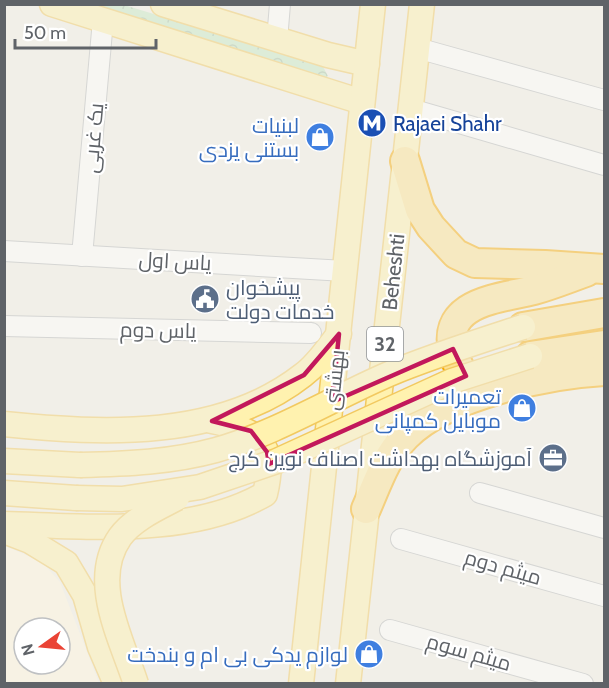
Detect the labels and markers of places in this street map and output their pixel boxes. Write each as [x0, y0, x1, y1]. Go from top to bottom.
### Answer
metro station icon: Rajaei Shahr [356, 107, 388, 139]
place label: Rajaei Shahr [393, 111, 502, 137]
place label: لبنیات بستنی یزدی [199, 113, 299, 163]
shop icon: لبنیات بستنی یزدی [304, 121, 336, 153]
place label: پیشخوان خدمات دولت [226, 275, 334, 324]
public building icon: پیشخوان خدمات دولت [189, 283, 221, 315]
place label: تعمیرات موبایل کمپانی [375, 384, 501, 434]
shop icon: تعمیرات موبایل کمپانی [506, 392, 538, 424]
office icon: آموزشگاه بهداشت اصناف نوین کرج [537, 442, 569, 474]
place label: آموزشگاه بهداشت اصناف نوین کرج [228, 446, 532, 473]
shop icon: لوازم یدکی بی ام و بندخت [353, 638, 385, 670]
place label: لوازم یدکی بی ام و بندخت [127, 642, 348, 669]

